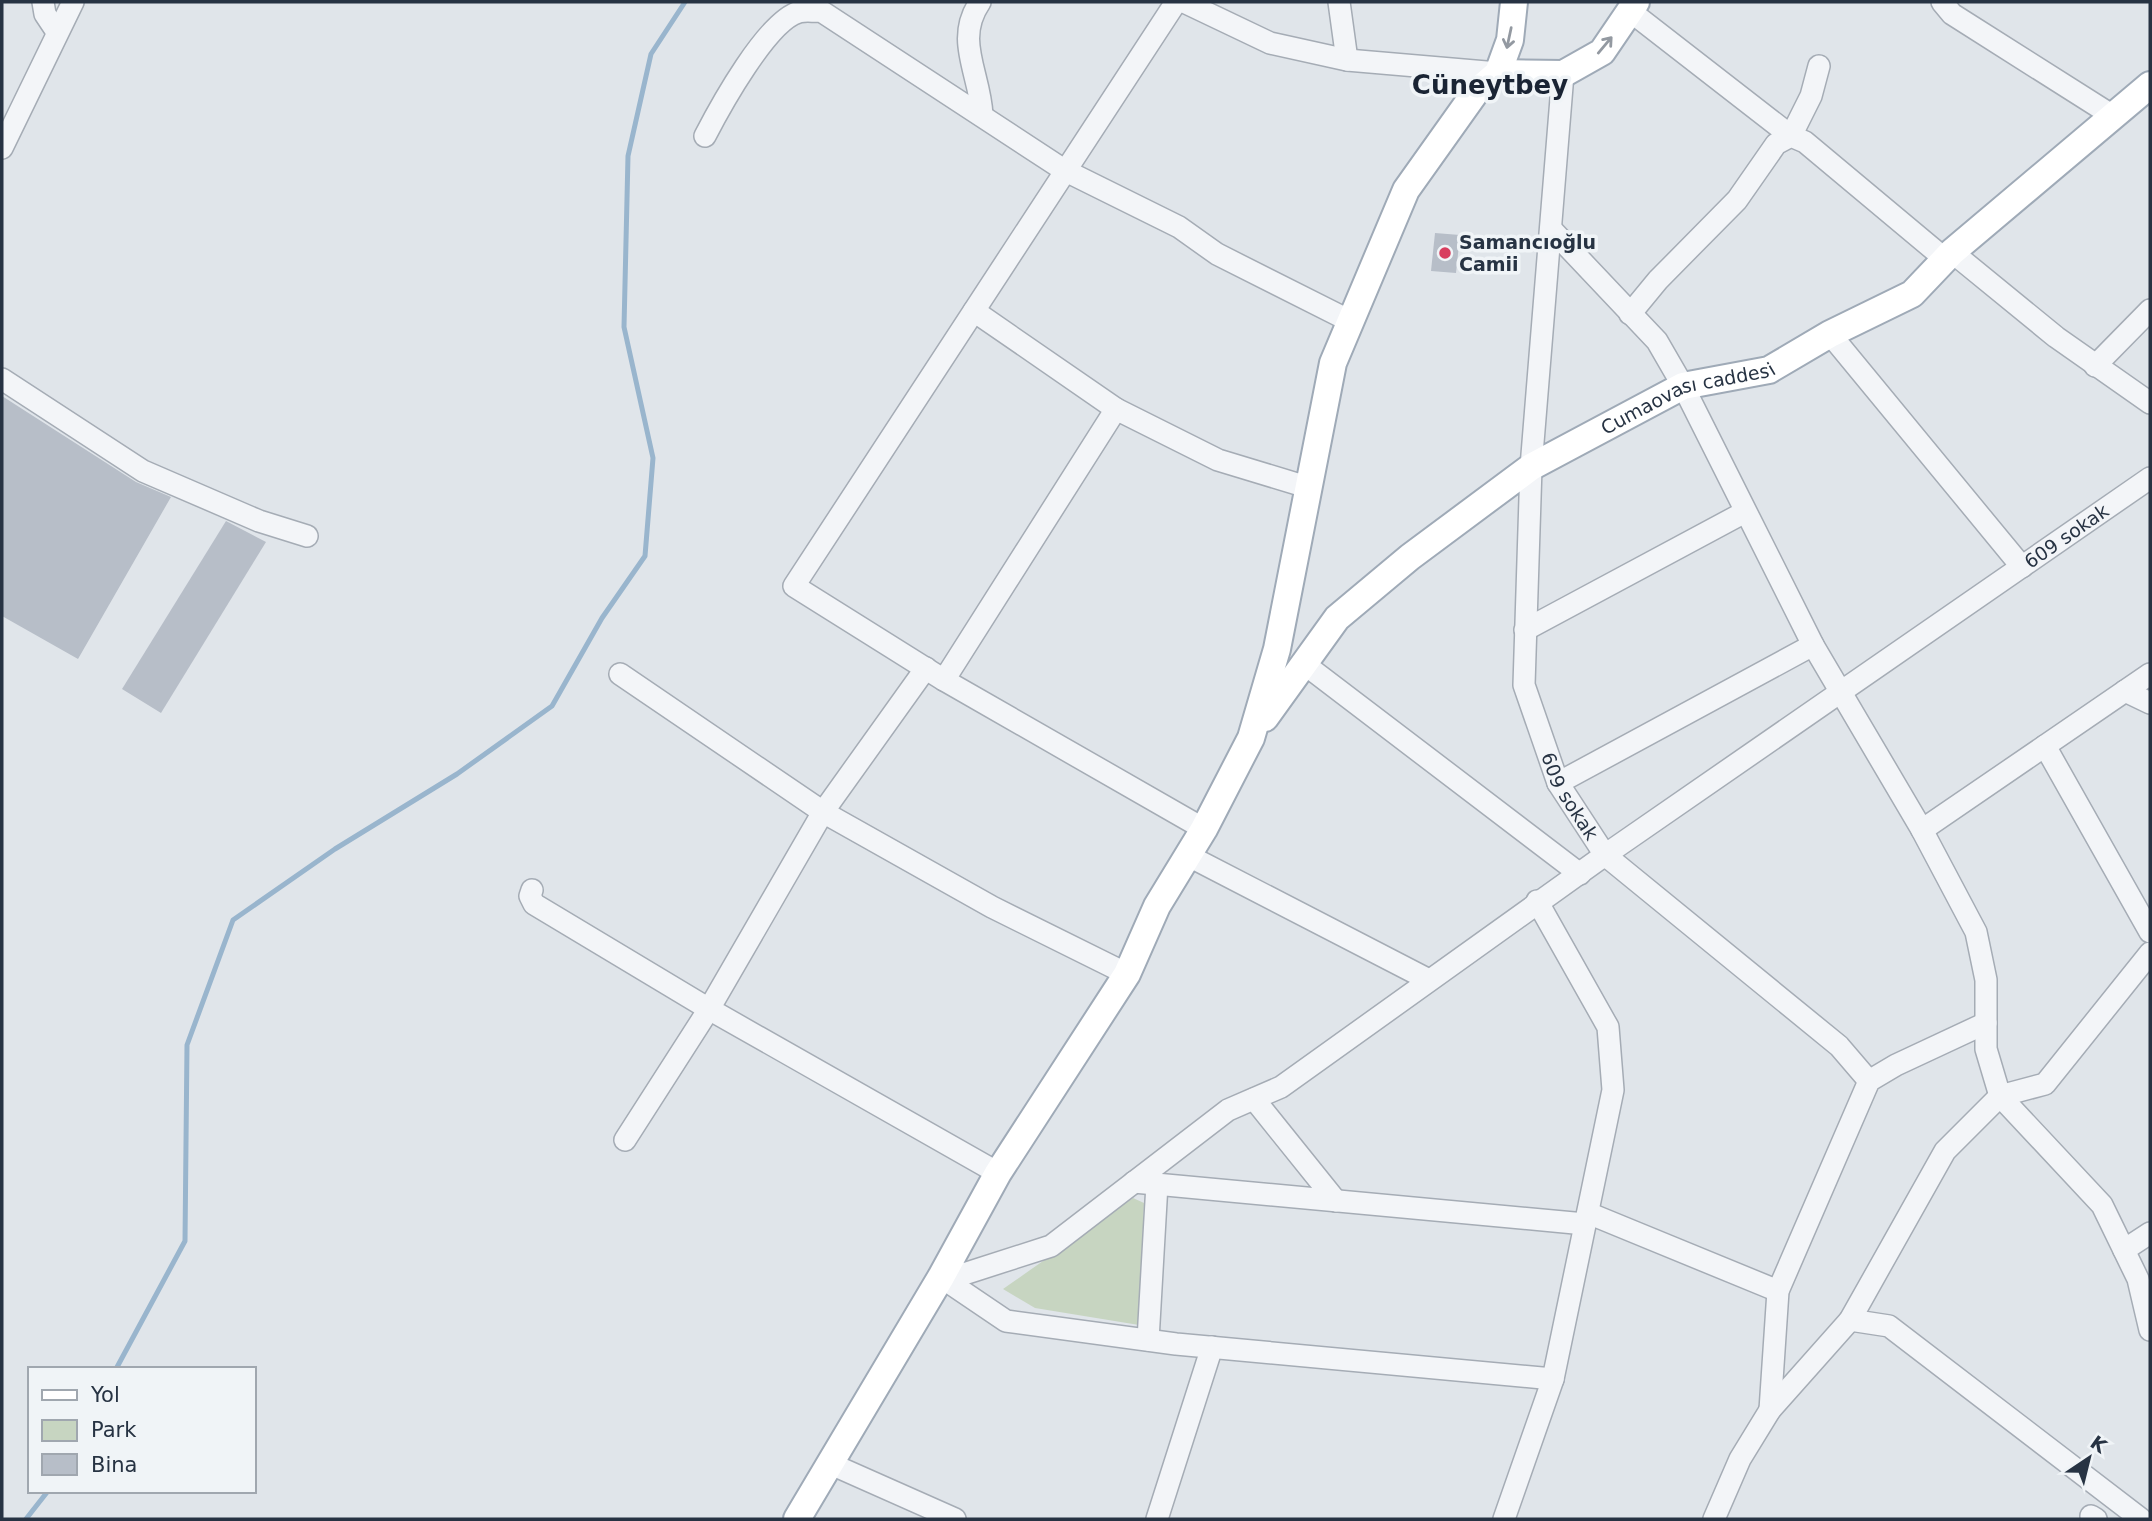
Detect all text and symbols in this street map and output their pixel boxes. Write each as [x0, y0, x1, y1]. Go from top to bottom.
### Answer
one-way arrow [1501, 26, 1515, 49]
one-way arrow [1597, 36, 1613, 54]
district label: Cüneytbey [1412, 70, 1568, 100]
place label: Samancıoğlu Camii [1459, 231, 1596, 275]
marker: Samancıoğlu Camii [1437, 245, 1453, 261]
street label: Cumaovası caddesi [1597, 358, 1779, 439]
street label: 609 sokak [2020, 499, 2112, 573]
street label: 609 sokak [1537, 749, 1603, 844]
legend [28, 1367, 256, 1493]
text: Yol [90, 1383, 120, 1407]
text: Park [91, 1418, 137, 1442]
north arrow [2054, 1423, 2124, 1493]
text: K [2086, 1431, 2112, 1458]
text: Bina [91, 1453, 137, 1477]

